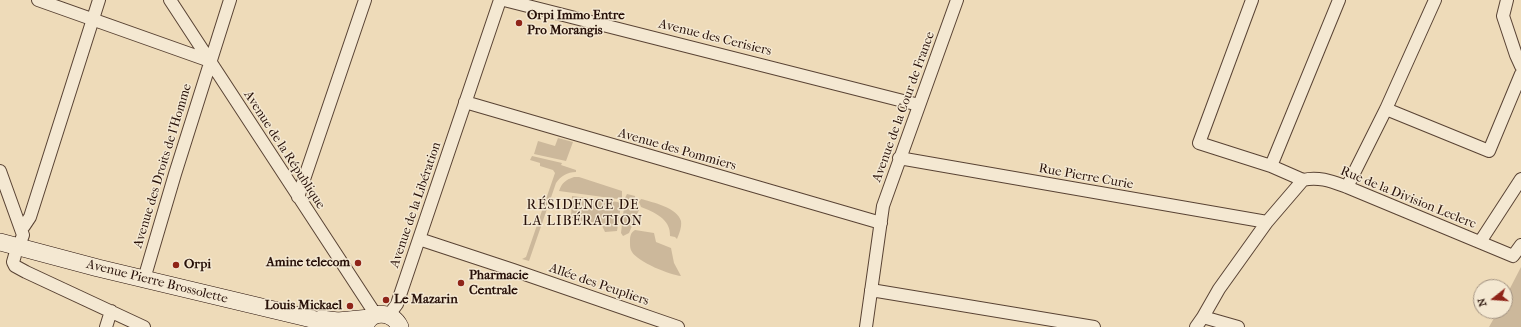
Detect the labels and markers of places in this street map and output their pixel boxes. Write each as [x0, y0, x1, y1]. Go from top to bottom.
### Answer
place label: Orpi Immo Entre Pro Morangis [527, 8, 625, 39]
marker: Orpi Immo Entre Pro Morangis [514, 18, 524, 28]
place label: Amine telecom [266, 255, 350, 271]
place label: Orpi [184, 257, 211, 273]
marker: Amine telecom [353, 258, 363, 268]
marker: Orpi [171, 260, 181, 270]
place label: Pharmacie Centrale [469, 268, 528, 299]
marker: Pharmacie Centrale [456, 278, 466, 288]
place label: Le Mazarin [394, 292, 458, 308]
marker: Le Mazarin [381, 295, 391, 305]
place label: Louis Mickael [265, 298, 342, 314]
marker: Louis Mickael [345, 301, 355, 311]

